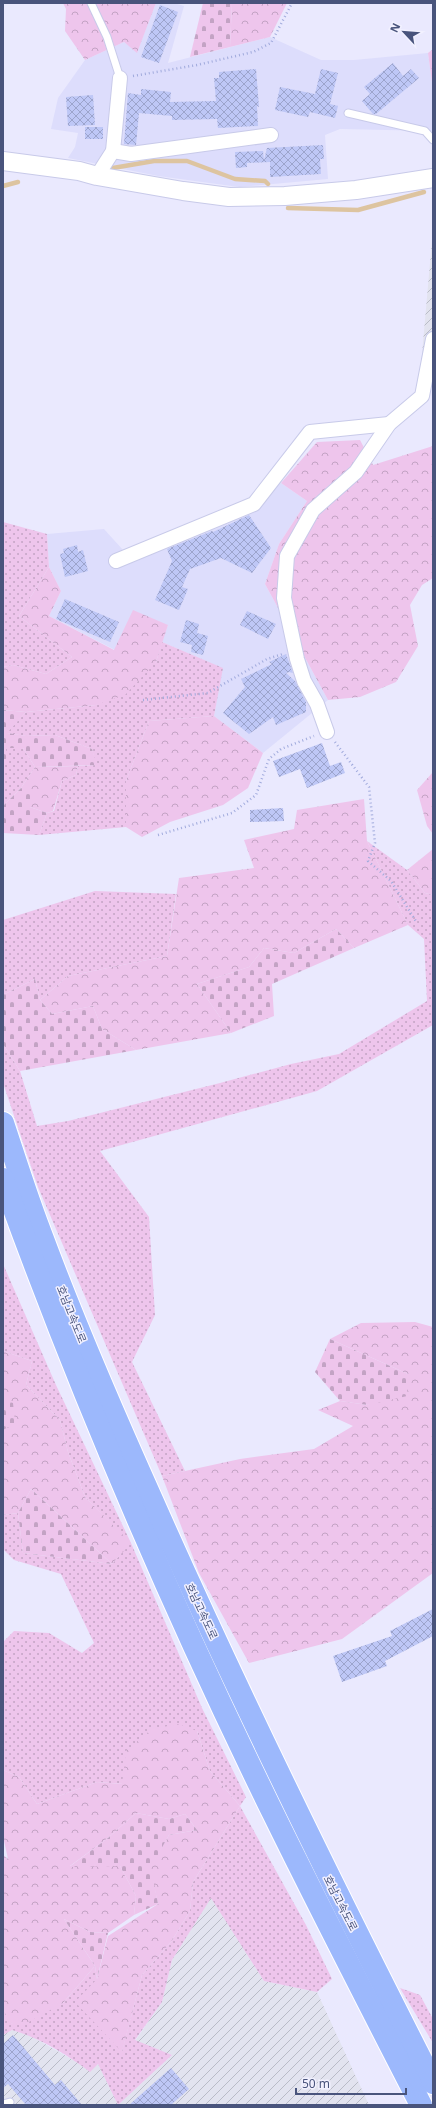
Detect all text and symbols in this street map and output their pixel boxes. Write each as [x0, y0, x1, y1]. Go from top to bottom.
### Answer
north arrow [384, 12, 424, 52]
text: N [386, 20, 403, 35]
street label: 호남고속도로 [54, 1283, 90, 1345]
street label: 호남고속도로 [182, 1580, 222, 1642]
street label: 호남고속도로 [321, 1873, 361, 1933]
scale bar [296, 2070, 406, 2096]
text: 50 m [302, 2075, 330, 2092]

